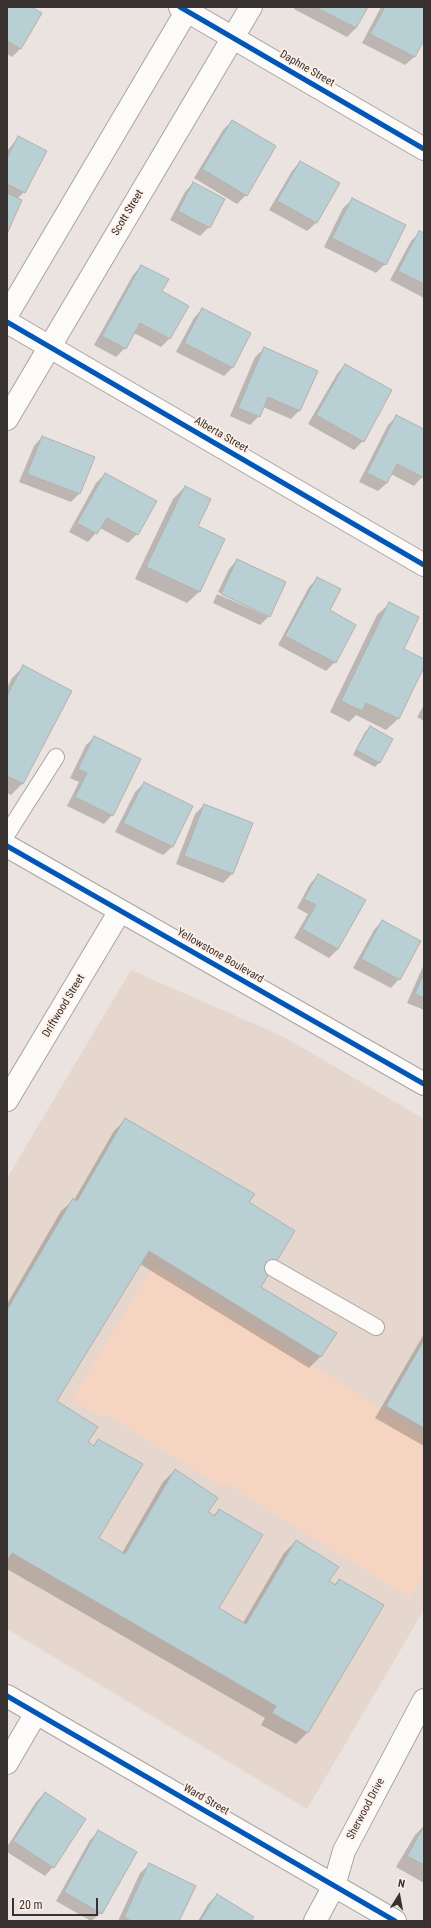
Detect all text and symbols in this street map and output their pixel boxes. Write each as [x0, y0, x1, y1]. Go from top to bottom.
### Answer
street label: Daphne Street [277, 48, 337, 90]
street label: Scott Street [109, 188, 147, 238]
street label: Alberta Street [192, 414, 250, 456]
street label: Yellowstone Boulevard [174, 926, 266, 986]
street label: Driftwood Street [40, 972, 88, 1040]
street label: Sherwood Drive [344, 1776, 388, 1842]
street label: Ward Street [181, 1782, 231, 1818]
north arrow [379, 1876, 419, 1916]
text: N [397, 1877, 406, 1891]
scale bar [14, 1890, 100, 1916]
text: 20 m [19, 1898, 43, 1912]

